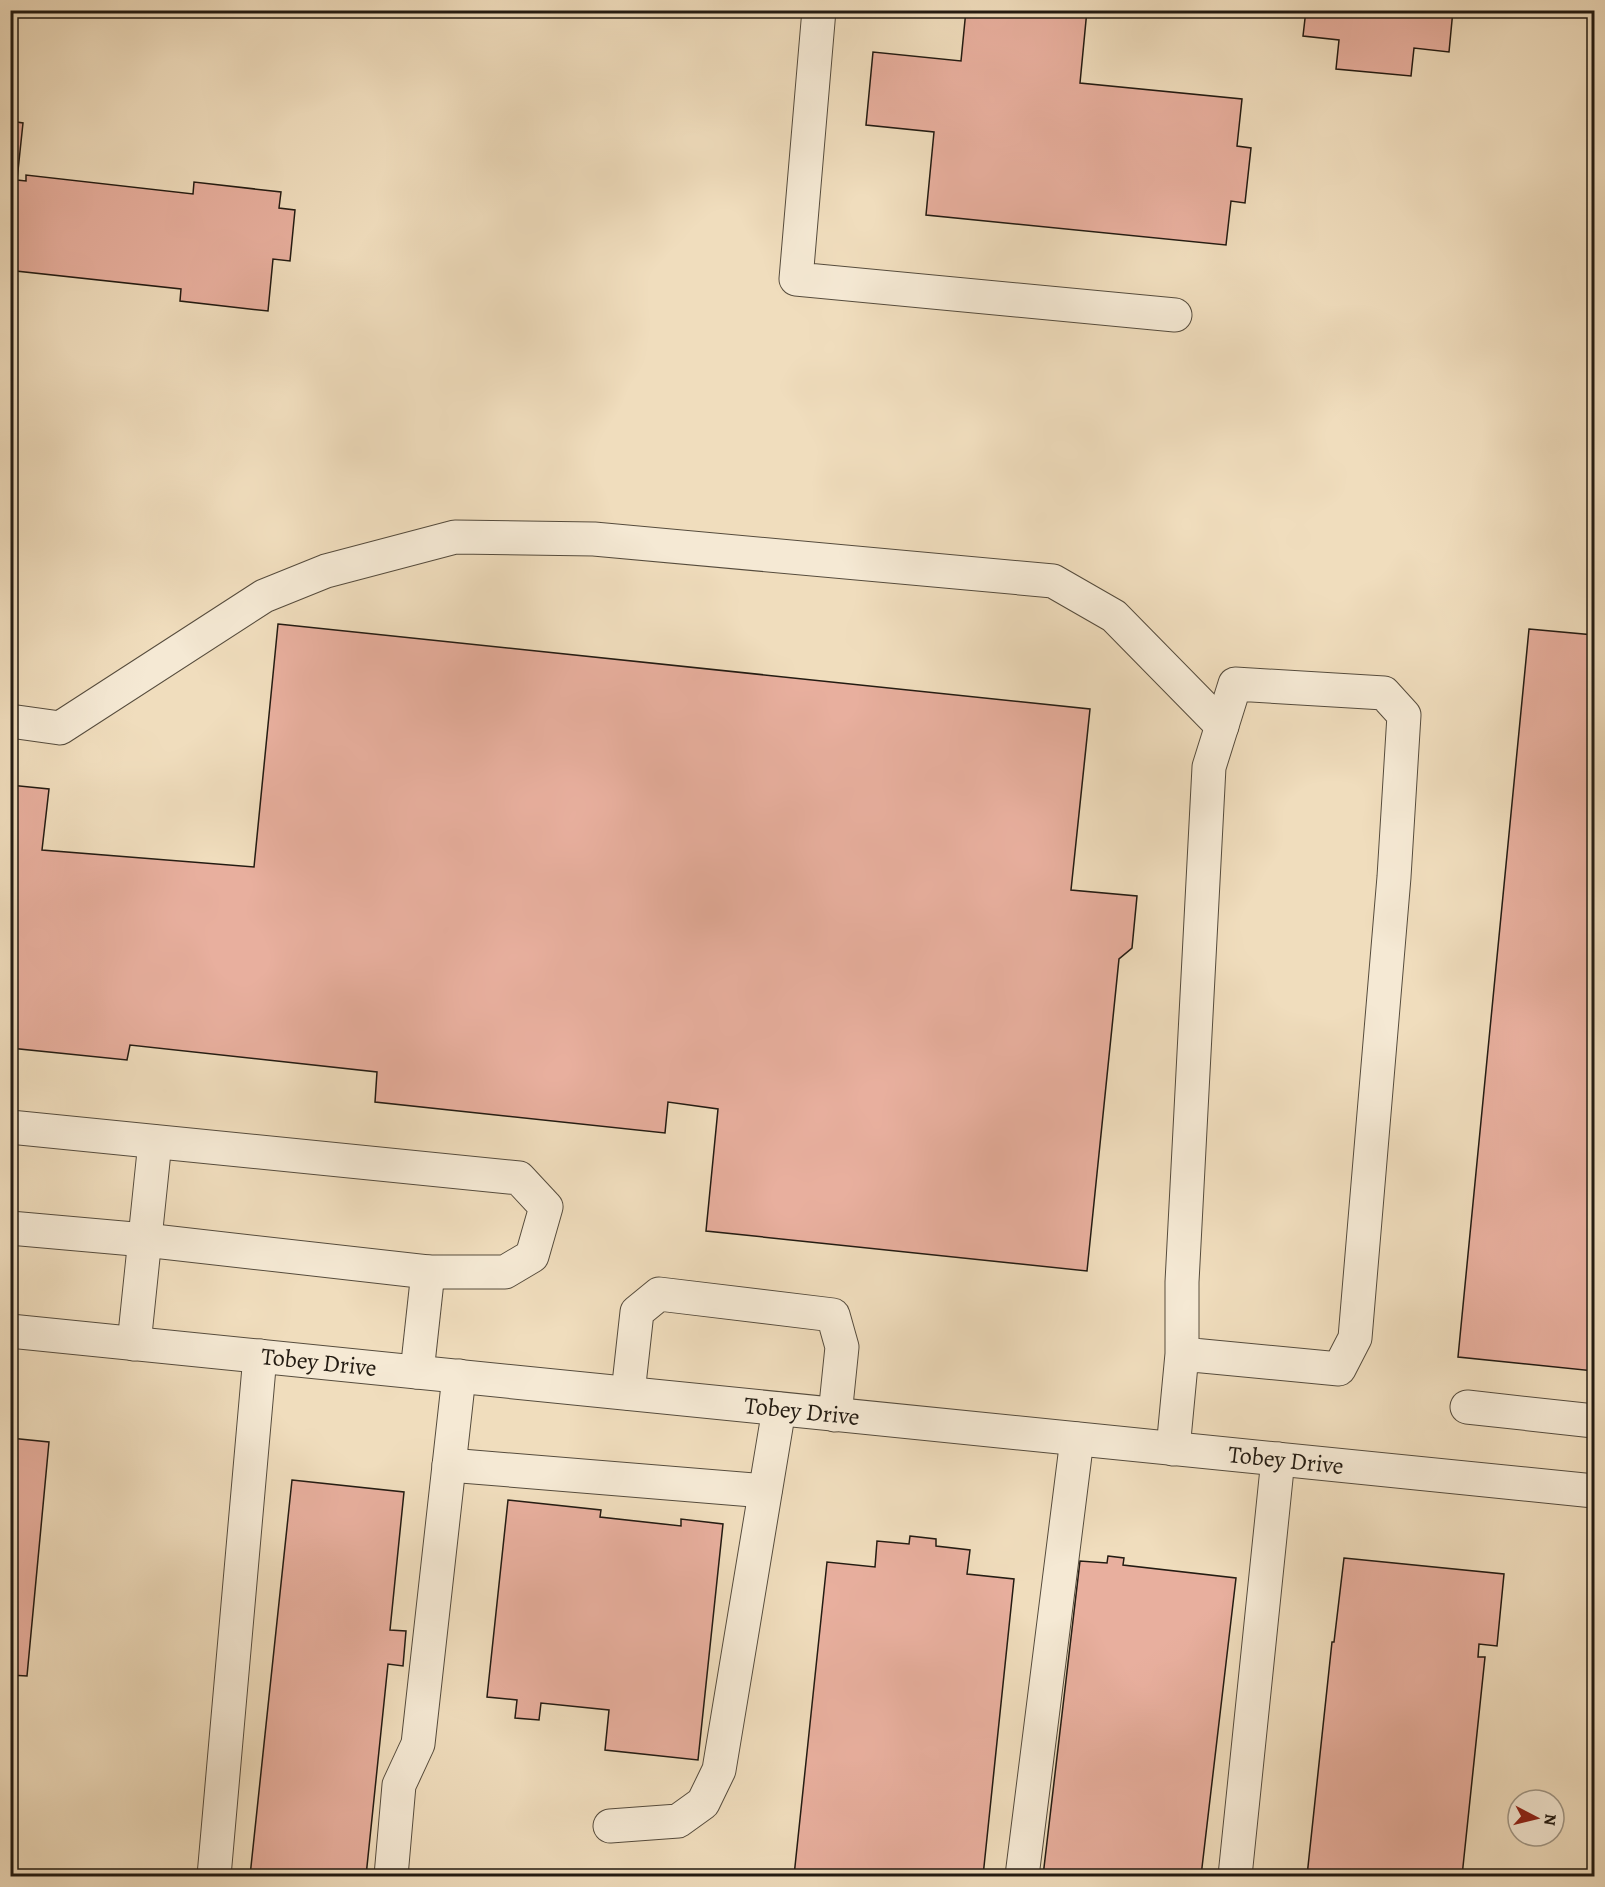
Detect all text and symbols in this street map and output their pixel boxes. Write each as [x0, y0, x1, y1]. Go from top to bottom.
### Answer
street label: Tobey Drive [260, 1340, 378, 1384]
street label: Tobey Drive [743, 1389, 861, 1433]
street label: Tobey Drive [1227, 1438, 1345, 1482]
north arrow [1506, 1788, 1566, 1848]
text: N [1538, 1813, 1562, 1827]

